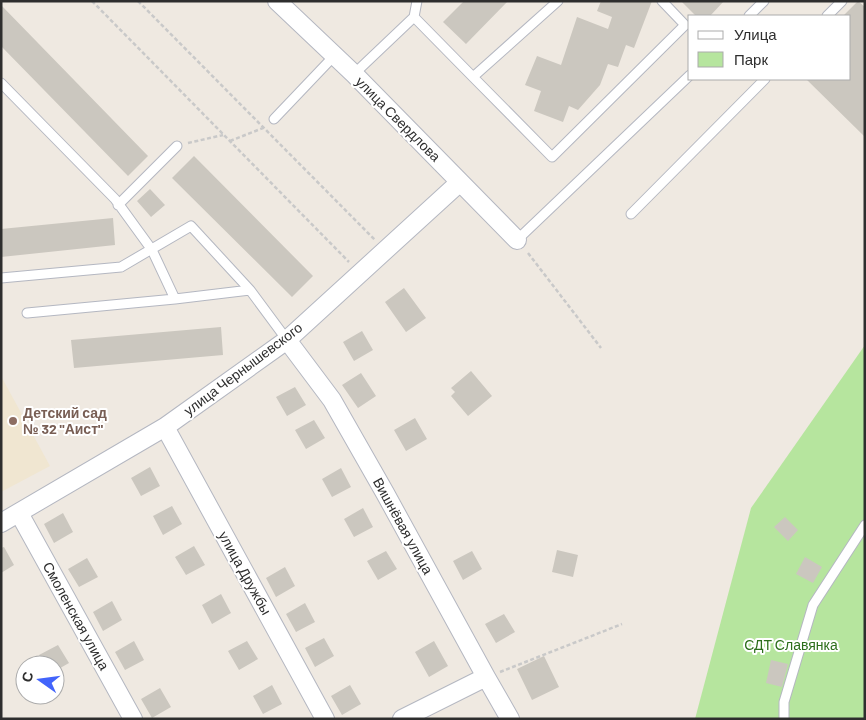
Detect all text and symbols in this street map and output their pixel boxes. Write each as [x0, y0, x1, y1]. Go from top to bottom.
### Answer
legend [688, 15, 851, 80]
text: Улица [734, 25, 777, 43]
text: Парк [734, 50, 768, 68]
street label: улица Свердлова [352, 73, 445, 165]
street label: улица Чернышевского [180, 318, 305, 419]
place label: Детский сад № 32 "Аист" [23, 404, 107, 437]
marker: Детский сад № 32 "Аист" [7, 415, 19, 427]
street label: Вишнёвая улица [370, 474, 437, 577]
street label: улица Дружбы [215, 528, 275, 618]
street label: Смоленская улица [40, 559, 113, 673]
park label: СДТ Славянка [744, 636, 838, 653]
north arrow [15, 655, 65, 705]
text: С [17, 670, 36, 684]

